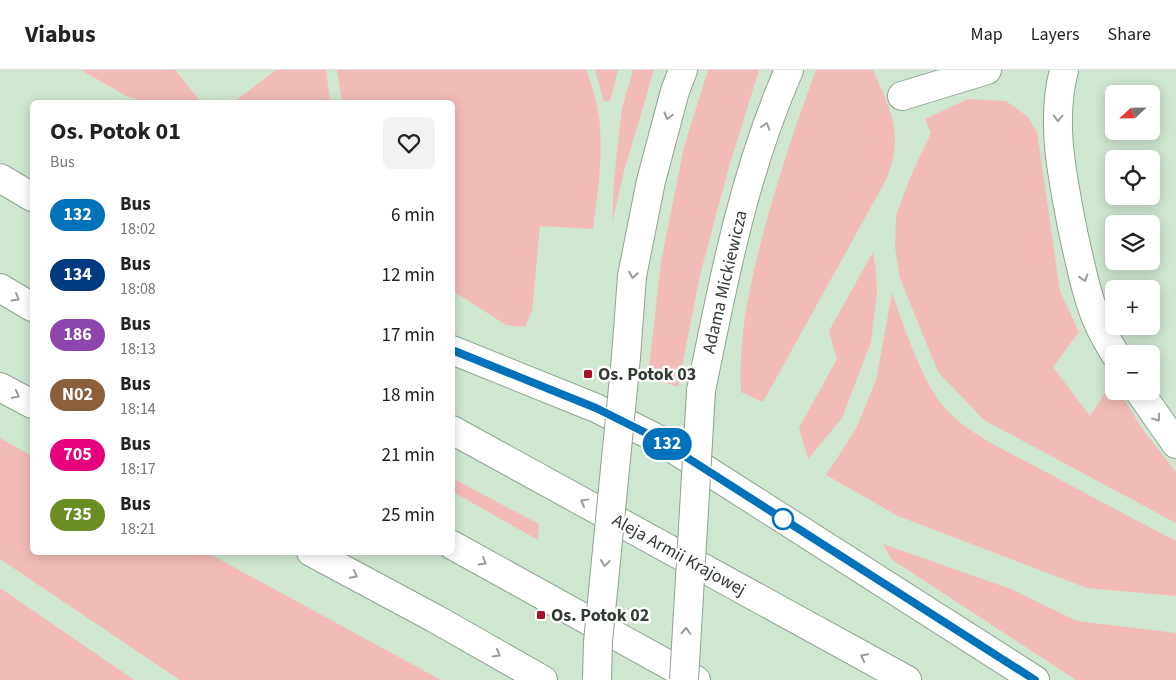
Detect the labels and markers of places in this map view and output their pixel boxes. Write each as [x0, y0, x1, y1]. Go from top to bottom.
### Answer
place label: Os. Potok 03 [598, 362, 696, 387]
marker: Os. Potok 03 [582, 368, 594, 380]
unlabelled marker [772, 508, 794, 530]
place label: Os. Potok 02 [551, 603, 649, 628]
marker: Os. Potok 02 [535, 609, 547, 621]

